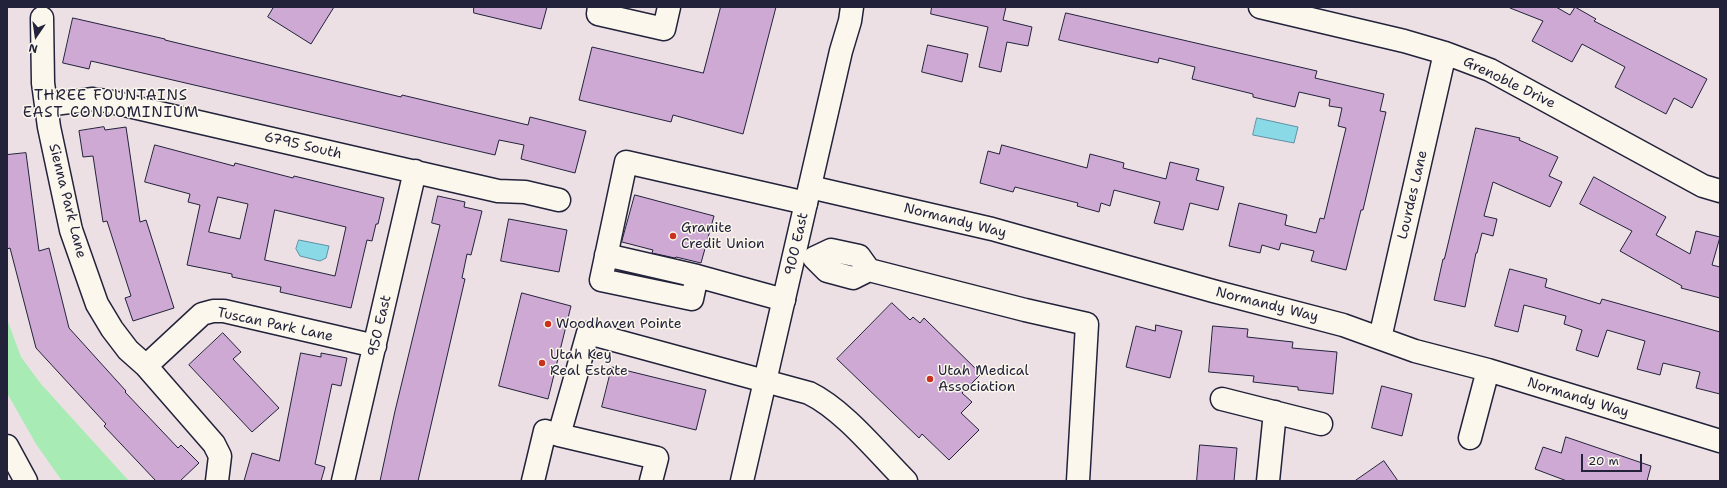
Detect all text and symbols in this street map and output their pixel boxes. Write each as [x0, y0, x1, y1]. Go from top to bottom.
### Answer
north arrow [16, 16, 56, 56]
text: N [27, 40, 39, 56]
street label: Grenoble Drive [1460, 53, 1558, 113]
district label: THREE FOUNTAINS EAST CONDOMINIUM [23, 87, 199, 122]
street label: 6795 South [263, 129, 343, 163]
street label: Sienna Park Lane [45, 142, 89, 260]
street label: Lourdes Lane [1395, 149, 1431, 241]
street label: Normandy Way [902, 200, 1008, 242]
street label: 900 East [782, 211, 812, 277]
place label: Granite Credit Union [681, 220, 765, 252]
marker: Granite Credit Union [668, 231, 678, 241]
street label: Normandy Way [1214, 284, 1320, 326]
street label: 950 East [365, 294, 395, 358]
street label: Tuscan Park Lane [216, 305, 334, 345]
place label: Woodhaven Pointe [556, 316, 682, 332]
marker: Woodhaven Pointe [543, 319, 553, 329]
place label: Utah Key Real Estate [550, 347, 628, 380]
marker: Utah Key Real Estate [537, 358, 547, 368]
place label: Utah Medical Association [938, 363, 1029, 396]
marker: Utah Medical Association [925, 374, 935, 384]
street label: Normandy Way [1525, 375, 1631, 421]
scale bar [1583, 446, 1644, 472]
text: 20 m [1588, 453, 1619, 469]

